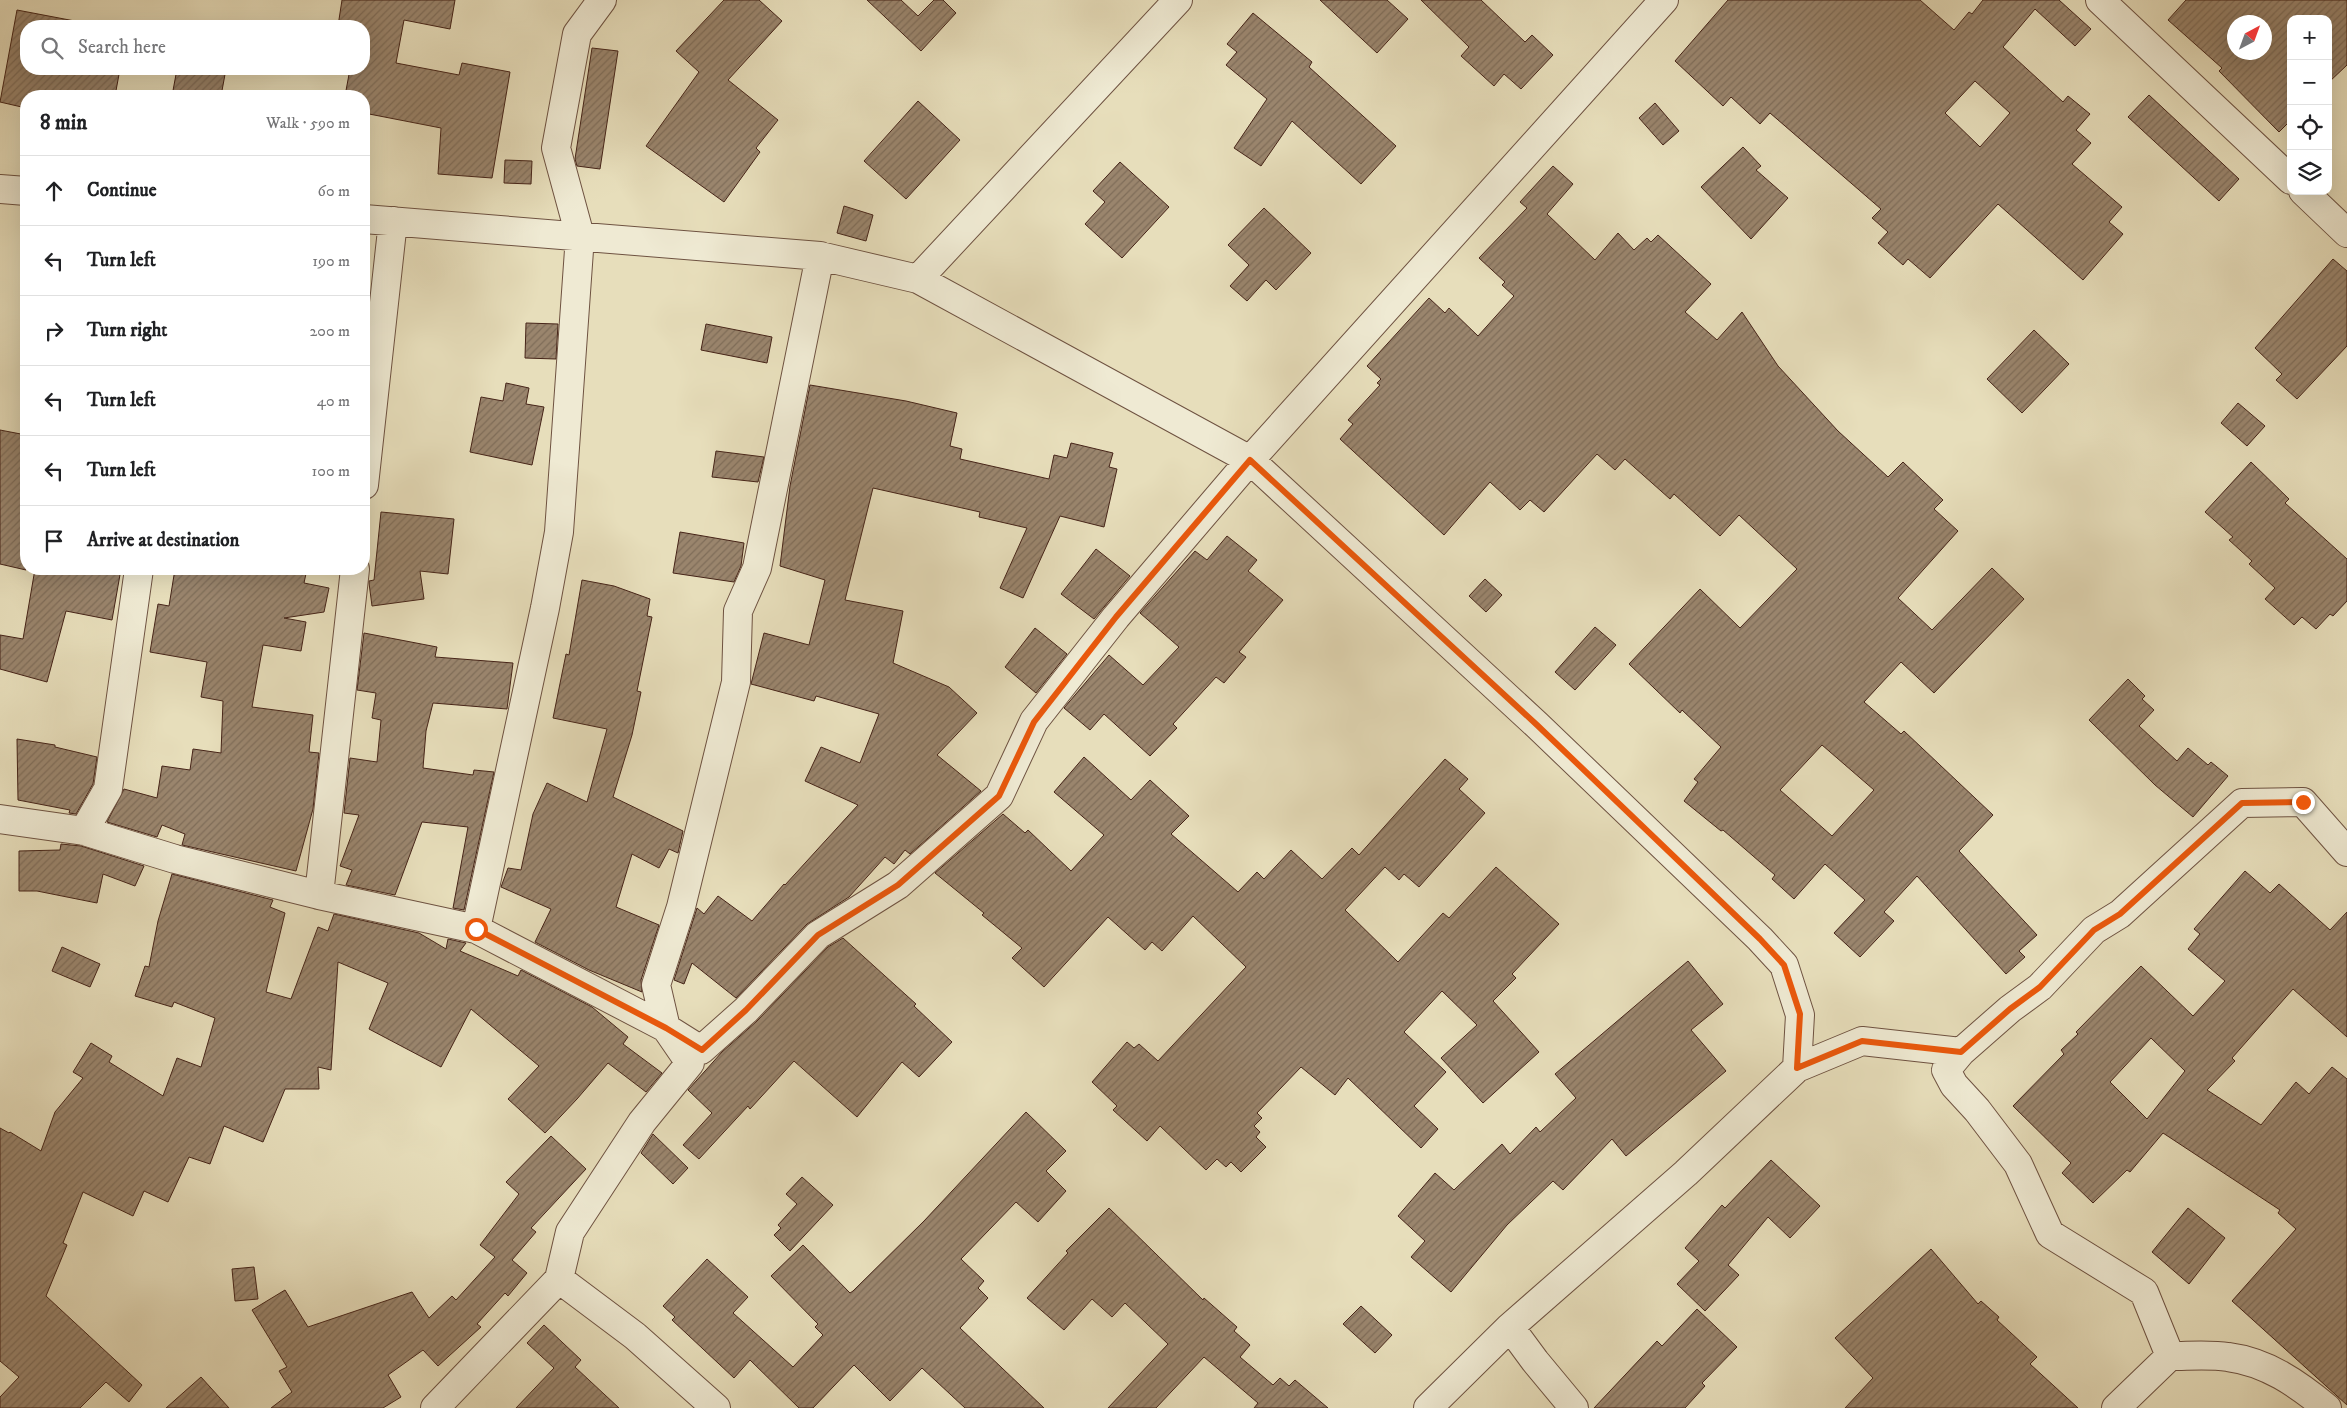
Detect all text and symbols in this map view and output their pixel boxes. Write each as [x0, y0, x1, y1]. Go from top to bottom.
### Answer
north arrow [2227, 15, 2272, 60]
map controls [2287, 15, 2332, 195]
button: + [2287, 15, 2332, 60]
search box [20, 20, 370, 75]
icon: search [38, 34, 66, 62]
text: Search here [78, 36, 166, 59]
button: − [2287, 60, 2332, 105]
button: locate [2287, 105, 2332, 150]
text: 8 min [40, 110, 87, 136]
text: Walk · 590 m [266, 113, 350, 133]
button: layers [2287, 150, 2332, 195]
icon: ahead [40, 177, 68, 205]
text: Continue [87, 179, 157, 202]
text: 60 m [318, 181, 350, 201]
icon: left [40, 247, 68, 275]
text: Turn left [87, 249, 156, 272]
text: 190 m [312, 251, 350, 271]
icon: right [40, 317, 68, 345]
text: Turn right [87, 319, 167, 342]
text: 200 m [309, 321, 350, 341]
icon: left [40, 387, 68, 415]
text: Turn left [87, 389, 156, 412]
text: 40 m [317, 391, 350, 411]
icon: left [40, 457, 68, 485]
text: Turn left [87, 459, 156, 482]
text: 100 m [312, 461, 350, 481]
icon: arrive [40, 527, 68, 555]
text: Arrive at destination [87, 529, 239, 552]
route end [2292, 791, 2315, 814]
route start [465, 918, 488, 941]

